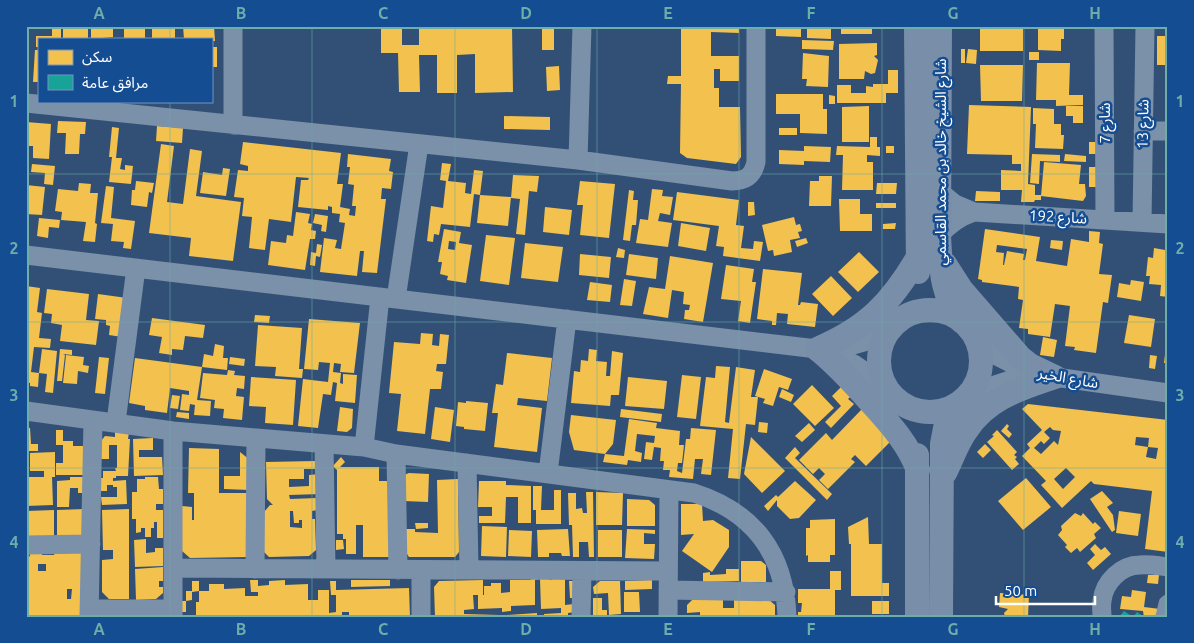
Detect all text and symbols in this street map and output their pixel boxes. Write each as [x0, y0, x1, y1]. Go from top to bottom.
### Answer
text: A [93, 4, 105, 22]
text: B [236, 4, 246, 22]
text: C [378, 4, 388, 22]
text: D [520, 4, 532, 22]
text: E [663, 4, 673, 22]
text: F [807, 4, 816, 22]
text: G [947, 4, 959, 22]
text: H [1089, 4, 1101, 22]
legend [38, 38, 212, 102]
text: سكن [82, 48, 113, 66]
street label: شارع الشيخ خالد بن محمد القاسمي [932, 58, 953, 265]
text: مرافق عامة [82, 74, 148, 93]
text: 1 [9, 92, 19, 110]
text: 1 [1175, 92, 1185, 110]
street label: شارع 13 [1134, 99, 1155, 149]
street label: شارع 7 [1096, 102, 1117, 144]
street label: شارع 192 [1028, 206, 1088, 231]
text: 2 [9, 239, 19, 257]
text: 2 [1175, 239, 1185, 257]
street label: شارع الخير [1035, 364, 1100, 395]
text: 3 [9, 386, 19, 404]
text: 3 [1175, 386, 1185, 404]
text: 4 [9, 533, 19, 551]
text: 4 [1175, 533, 1185, 551]
scale bar [996, 573, 1095, 605]
text: 50 m [1004, 582, 1037, 599]
text: A [93, 620, 105, 638]
text: B [236, 620, 246, 638]
text: C [378, 620, 388, 638]
text: D [520, 620, 532, 638]
text: E [663, 620, 673, 638]
text: F [807, 620, 816, 638]
text: G [947, 620, 959, 638]
text: H [1089, 620, 1101, 638]

